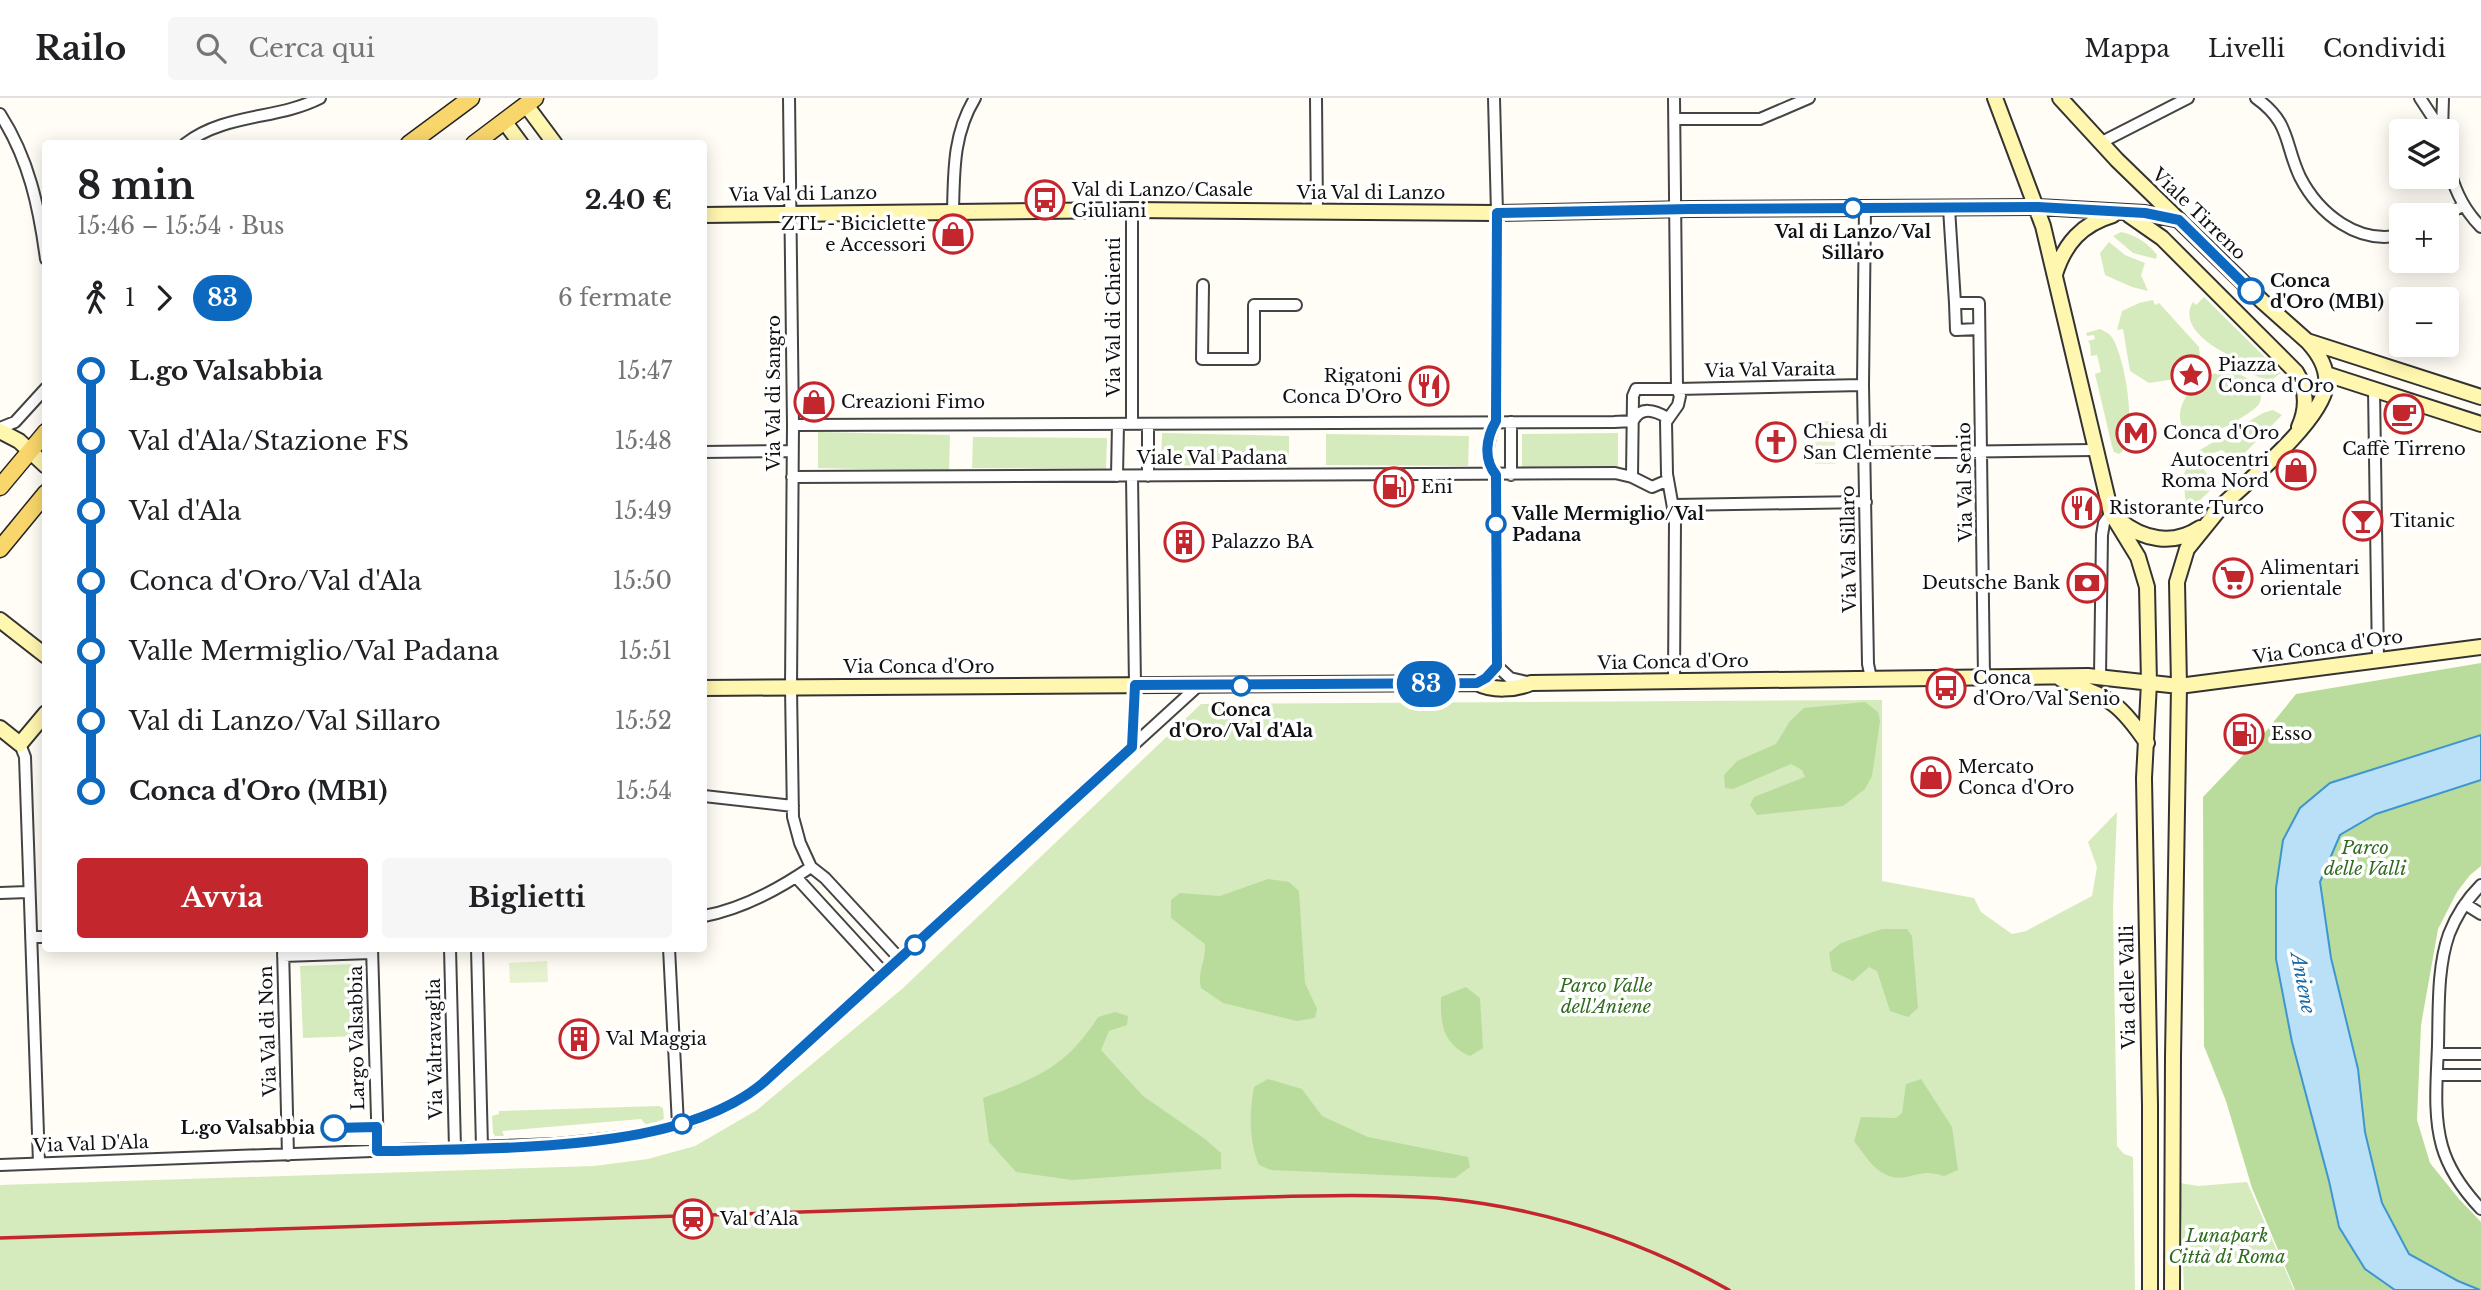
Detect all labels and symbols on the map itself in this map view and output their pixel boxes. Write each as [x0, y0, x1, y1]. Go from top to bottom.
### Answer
street label: Viale Tirreno [2147, 163, 2251, 264]
bus stop icon: Val di Lanzo/Casale Giuliani [1024, 179, 1066, 221]
place label: Val di Lanzo/Casale Giuliani [1071, 179, 1253, 222]
street label: Via Val di Lanzo [728, 182, 877, 206]
street label: Via Val di Lanzo [1296, 182, 1445, 204]
marker: Val di Lanzo/Val Sillaro [1843, 198, 1863, 218]
place label: ZTL - Biciclette e Accessori [781, 213, 926, 256]
shop icon: ZTL - Biciclette e Accessori [932, 213, 974, 255]
place label: Val di Lanzo/Val Sillaro [1774, 221, 1932, 264]
street label: Via Val di Chienti [1103, 237, 1125, 398]
place label: Conca d'Oro (MB1) [2270, 270, 2384, 313]
marker: Conca d'Oro (MB1) [2238, 278, 2264, 304]
street label: Via Val di Sangro [763, 315, 785, 472]
place icon: Piazza Conca d'Oro [2170, 354, 2212, 396]
place label: Piazza Conca d'Oro [2218, 354, 2334, 397]
street label: Via Val Varaita [1703, 358, 1836, 382]
place label: Rigatoni Conca D'Oro [1282, 365, 1402, 408]
restaurant icon: Rigatoni Conca D'Oro [1408, 365, 1450, 407]
shop icon: Creazioni Fimo [793, 381, 835, 423]
place label: Creazioni Fimo [841, 391, 985, 413]
cafe icon: Caffè Tirreno [2383, 393, 2425, 435]
metro station icon: Conca d'Oro [2115, 412, 2157, 454]
church icon: Chiesa di San Clemente [1755, 421, 1797, 463]
place label: Chiesa di San Clemente [1803, 421, 1932, 464]
street label: Via Val Senio [1953, 422, 1977, 543]
place label: Conca d'Oro [2163, 422, 2279, 444]
place label: Caffè Tirreno [2342, 438, 2466, 460]
street label: Viale Val Padana [1136, 447, 1287, 469]
place label: Autocentri Roma Nord [2161, 449, 2269, 492]
shop icon: Autocentri Roma Nord [2275, 449, 2317, 491]
fuel station icon: Eni [1373, 466, 1415, 508]
place label: Eni [1421, 476, 1453, 498]
street label: Via Val Sillaro [1837, 485, 1861, 614]
restaurant icon: Ristorante Turco [2061, 487, 2103, 529]
place label: Ristorante Turco [2109, 497, 2264, 519]
bar icon: Titanic [2342, 500, 2384, 542]
place label: Valle Mermiglio/Val Padana [1511, 503, 1705, 546]
place label: Titanic [2390, 510, 2455, 532]
marker: Valle Mermiglio/Val Padana [1486, 514, 1506, 534]
building icon: Palazzo BA [1163, 521, 1205, 563]
place label: Palazzo BA [1211, 531, 1315, 553]
supermarket icon: Alimentari orientale [2212, 557, 2254, 599]
place label: Alimentari orientale [2259, 557, 2359, 600]
bank icon: Deutsche Bank [2066, 562, 2108, 604]
place label: Deutsche Bank [1922, 572, 2060, 594]
street label: Via Conca d'Oro [2251, 626, 2404, 669]
street label: Via Conca d'Oro [1596, 650, 1749, 674]
street label: Via Conca d'Oro [842, 656, 995, 678]
line badge: 83 [1394, 661, 1458, 707]
bus stop icon: Conca d'Oro/Val Senio [1925, 667, 1967, 709]
place label: Conca d'Oro/Val Senio [1973, 667, 2120, 710]
marker: Conca d'Oro/Val d'Ala [1231, 676, 1251, 696]
place label: Conca d'Oro/Val d'Ala [1169, 699, 1314, 742]
fuel station icon: Esso [2223, 713, 2265, 755]
place label: Esso [2271, 723, 2312, 745]
shop icon: Mercato Conca d'Oro [1910, 756, 1952, 798]
place label: Mercato Conca d'Oro [1958, 756, 2074, 799]
park label: Parco delle Valli [2324, 837, 2407, 880]
street label: Via delle Valli [2116, 925, 2140, 1050]
unlabelled marker [905, 935, 925, 955]
water label: Aniene [2285, 948, 2320, 1016]
street label: Via Val di Non [255, 965, 281, 1098]
street label: Largo Valsabbia [345, 966, 369, 1110]
park label: Parco Valle dell'Aniene [1559, 975, 1652, 1018]
street label: Via Valtravaglia [423, 978, 447, 1121]
building icon: Val Maggia [558, 1018, 600, 1060]
place label: Val Maggia [605, 1028, 707, 1050]
unlabelled marker [672, 1114, 692, 1134]
marker: L.go Valsabbia [321, 1115, 347, 1141]
place label: L.go Valsabbia [181, 1117, 316, 1139]
street label: Via Val D'Ala [32, 1131, 149, 1157]
station icon: Val d’Ala [672, 1198, 714, 1240]
place label: Val d’Ala [719, 1208, 799, 1230]
park label: Lunapark Città di Roma [2168, 1225, 2286, 1268]

